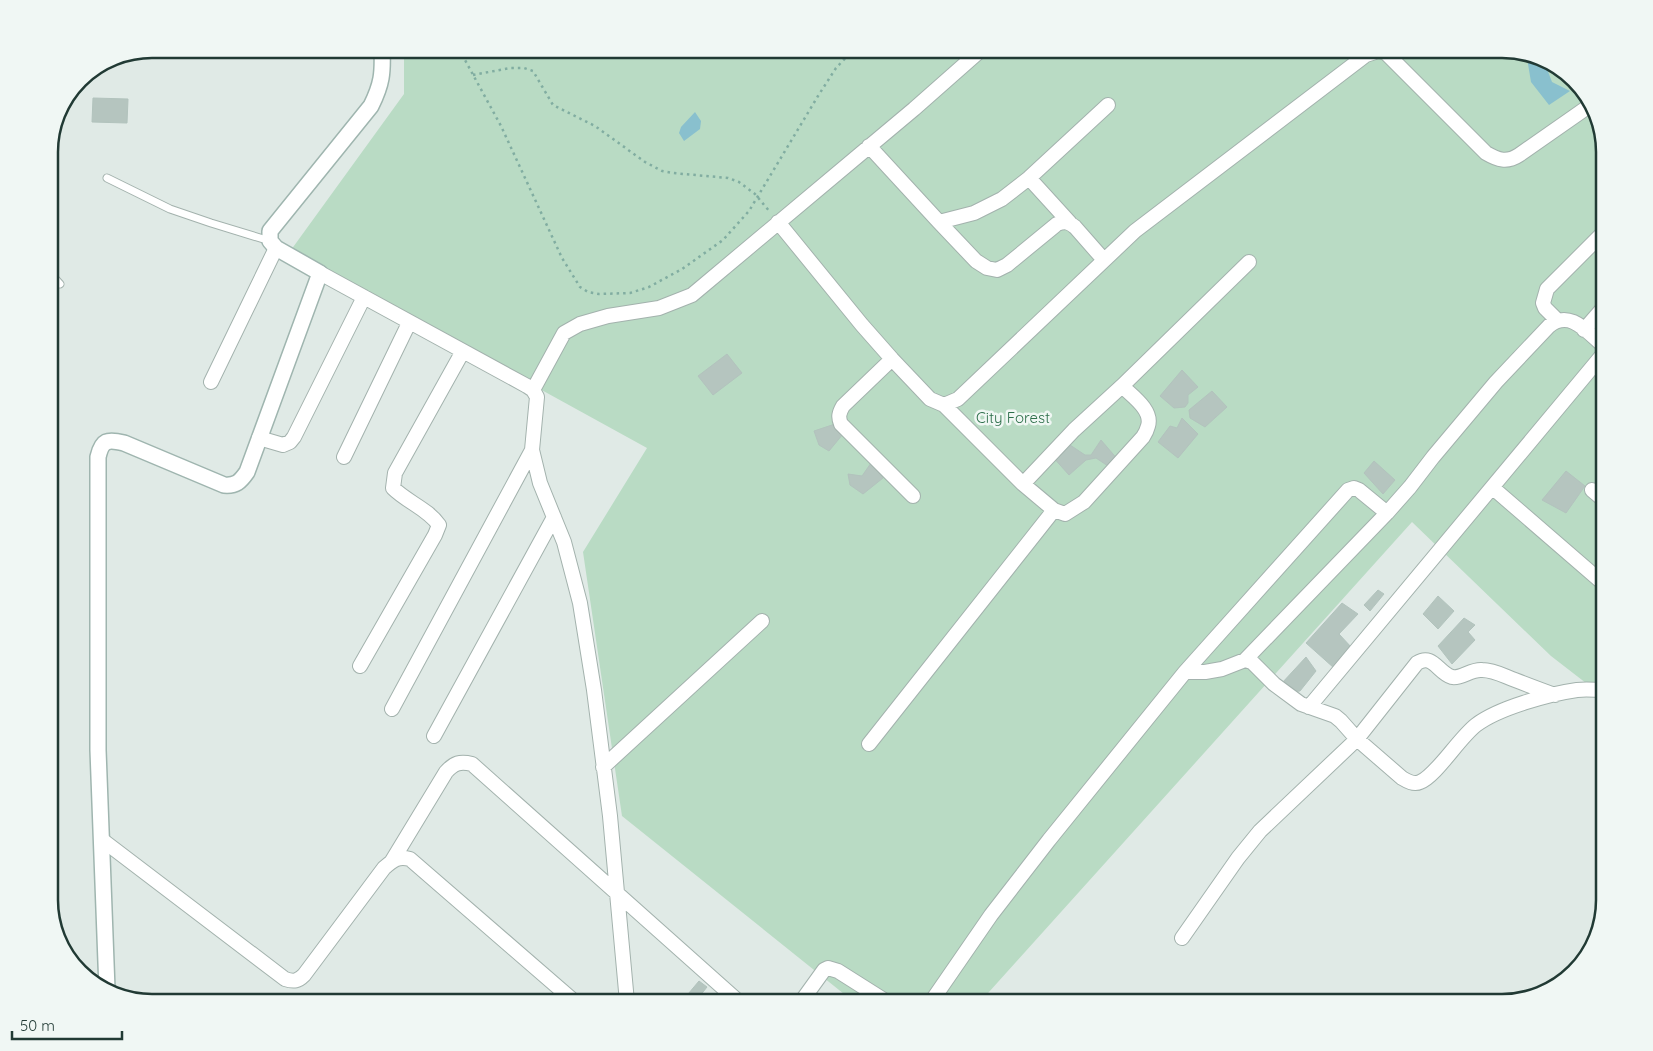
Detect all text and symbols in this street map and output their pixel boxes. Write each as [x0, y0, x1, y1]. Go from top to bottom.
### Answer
park label: City Forest [976, 408, 1050, 427]
scale bar [12, 1008, 122, 1040]
text: 50 m [20, 1016, 55, 1035]

